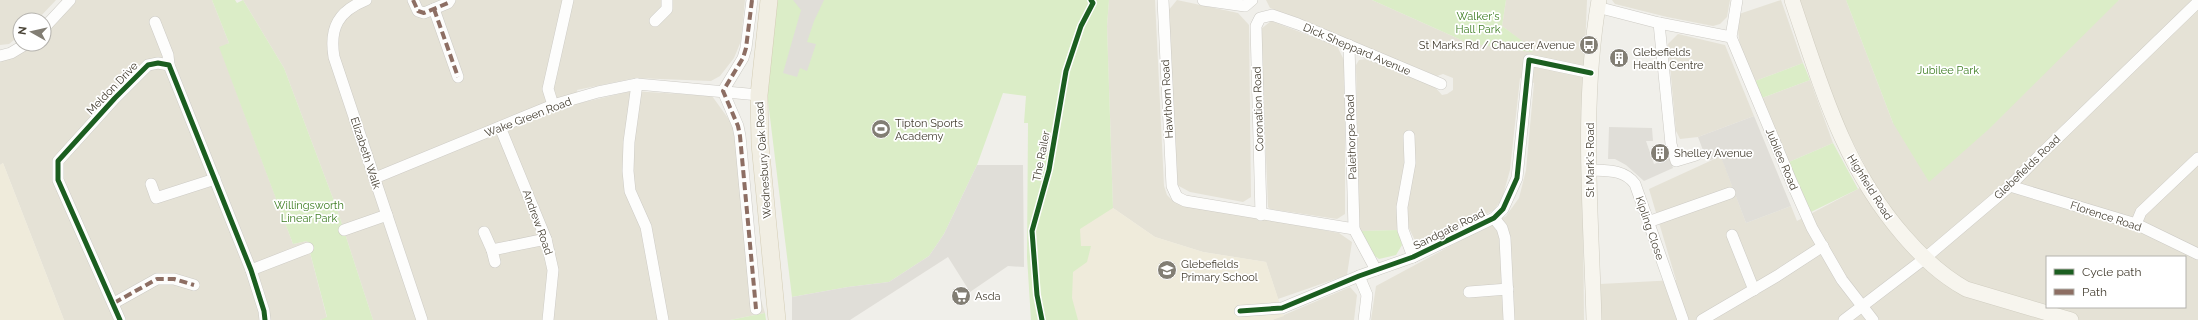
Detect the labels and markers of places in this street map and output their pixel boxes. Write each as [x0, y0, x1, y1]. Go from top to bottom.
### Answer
bus stop icon: St Marks Rd / Chaucer Avenue [1578, 34, 1600, 56]
place label: St Marks Rd / Chaucer Avenue [1419, 39, 1576, 52]
place label: Glebefields Health Centre [1633, 46, 1704, 72]
building icon: Glebefields Health Centre [1608, 47, 1630, 69]
place label: Tipton Sports Academy [895, 117, 963, 143]
sports icon: Tipton Sports Academy [870, 118, 892, 140]
building icon: Shelley Avenue [1649, 142, 1671, 164]
place label: Shelley Avenue [1674, 147, 1753, 160]
place label: Glebefields Primary School [1181, 258, 1258, 284]
school or university icon: Glebefields Primary School [1156, 259, 1178, 281]
supermarket icon: Asda [950, 285, 972, 307]
place label: Asda [975, 290, 1001, 303]

